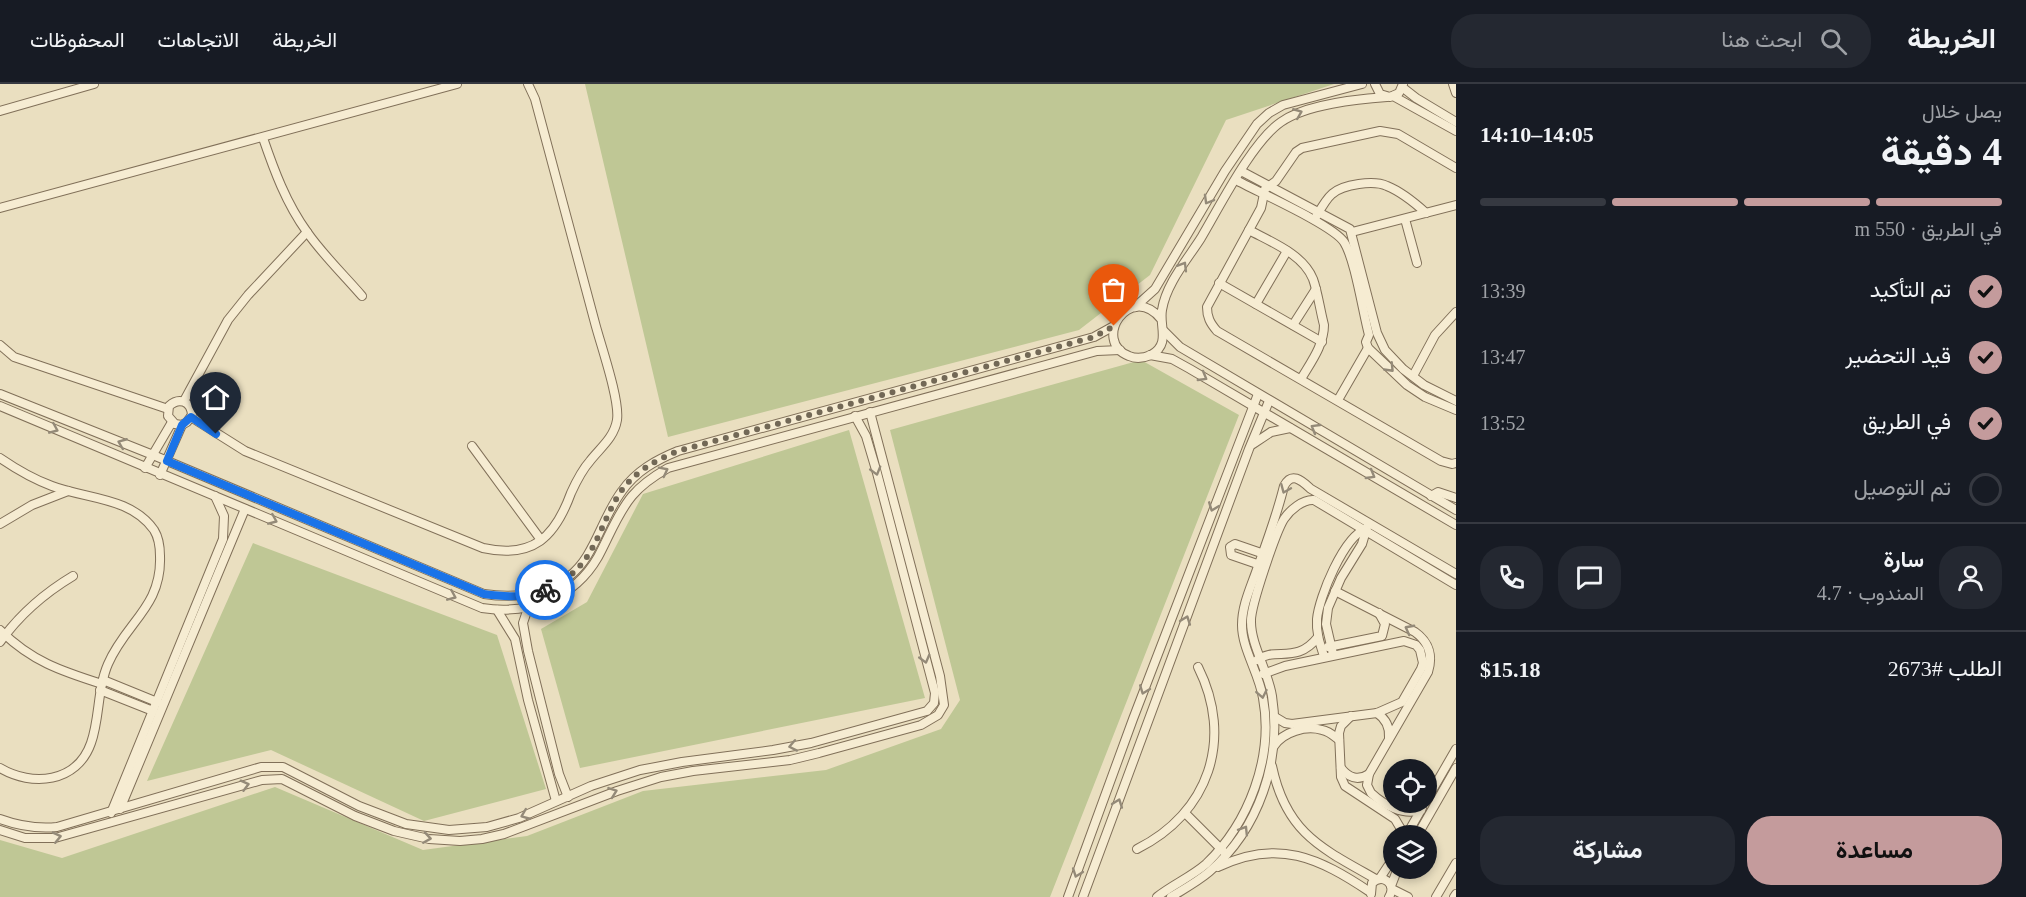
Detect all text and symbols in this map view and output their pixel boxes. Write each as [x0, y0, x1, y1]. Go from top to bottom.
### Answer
search box [1451, 14, 1871, 68]
text: الخريطة [1907, 23, 1996, 54]
icon: search [1817, 25, 1850, 58]
text: ابحث هنا [1721, 27, 1802, 52]
text: المحفوظات [30, 28, 125, 52]
text: الاتجاهات [158, 28, 239, 52]
text: الخريطة [272, 28, 337, 52]
text: يصل خلال [1922, 100, 2002, 122]
one-way arrow [1292, 108, 1303, 120]
text: 14:05–14:10 [1480, 122, 1594, 147]
text: 4 دقيقة [1881, 130, 2002, 173]
one-way arrow [1203, 194, 1215, 204]
text: في الطريق · 550 m [1854, 218, 2002, 240]
one-way arrow [1176, 262, 1188, 272]
pin [1088, 264, 1139, 326]
icon: bag [1097, 273, 1130, 306]
icon: check [1969, 275, 2002, 308]
text: تم التأكيد [1870, 277, 1951, 302]
text: 13:39 [1480, 280, 1526, 302]
icon: check [1969, 341, 2002, 374]
text: قيد التحضير [1845, 343, 1951, 368]
text: 13:47 [1480, 346, 1526, 368]
one-way arrow [1382, 360, 1393, 371]
one-way arrow [1197, 369, 1207, 381]
pin [190, 372, 241, 434]
icon: home [199, 381, 232, 414]
icon: check [1969, 407, 2002, 440]
text: في الطريق [1863, 409, 1951, 434]
text: 13:52 [1480, 412, 1526, 434]
one-way arrow [47, 422, 58, 434]
one-way arrow [1311, 424, 1321, 435]
one-way arrow [117, 438, 128, 450]
one-way arrow [869, 465, 881, 475]
one-way arrow [658, 466, 669, 478]
one-way arrow [1365, 468, 1375, 480]
text: تم التوصيل [1854, 475, 1951, 500]
one-way arrow [1280, 483, 1292, 494]
one-way arrow [1208, 502, 1221, 512]
one-way arrow [266, 513, 277, 525]
button: phone [1480, 546, 1543, 609]
button: chat [1558, 546, 1621, 609]
button: person [1939, 546, 2002, 609]
text: سارة [1883, 547, 1924, 572]
courier [515, 560, 575, 620]
icon: bike [529, 574, 562, 607]
text: المندوب · 4.7 [1817, 582, 1924, 604]
one-way arrow [446, 589, 457, 601]
one-way arrow [1178, 615, 1191, 626]
one-way arrow [1405, 625, 1415, 636]
one-way arrow [918, 653, 930, 664]
text: الطلب #2673 [1888, 656, 2002, 681]
text: $15.18 [1480, 657, 1541, 682]
one-way arrow [1139, 683, 1151, 694]
one-way arrow [1255, 689, 1268, 699]
one-way arrow [788, 739, 798, 752]
map controls [1383, 759, 1437, 879]
button: locate [1383, 759, 1437, 813]
one-way arrow [239, 780, 250, 792]
one-way arrow [607, 787, 618, 800]
one-way arrow [1110, 798, 1123, 808]
one-way arrow [520, 808, 530, 821]
button: مشاركة [1480, 816, 1735, 885]
button: مساعدة [1747, 816, 2002, 885]
button: layers [1383, 825, 1437, 879]
one-way arrow [1237, 826, 1248, 837]
one-way arrow [52, 831, 62, 844]
one-way arrow [422, 831, 431, 843]
one-way arrow [1072, 867, 1085, 878]

